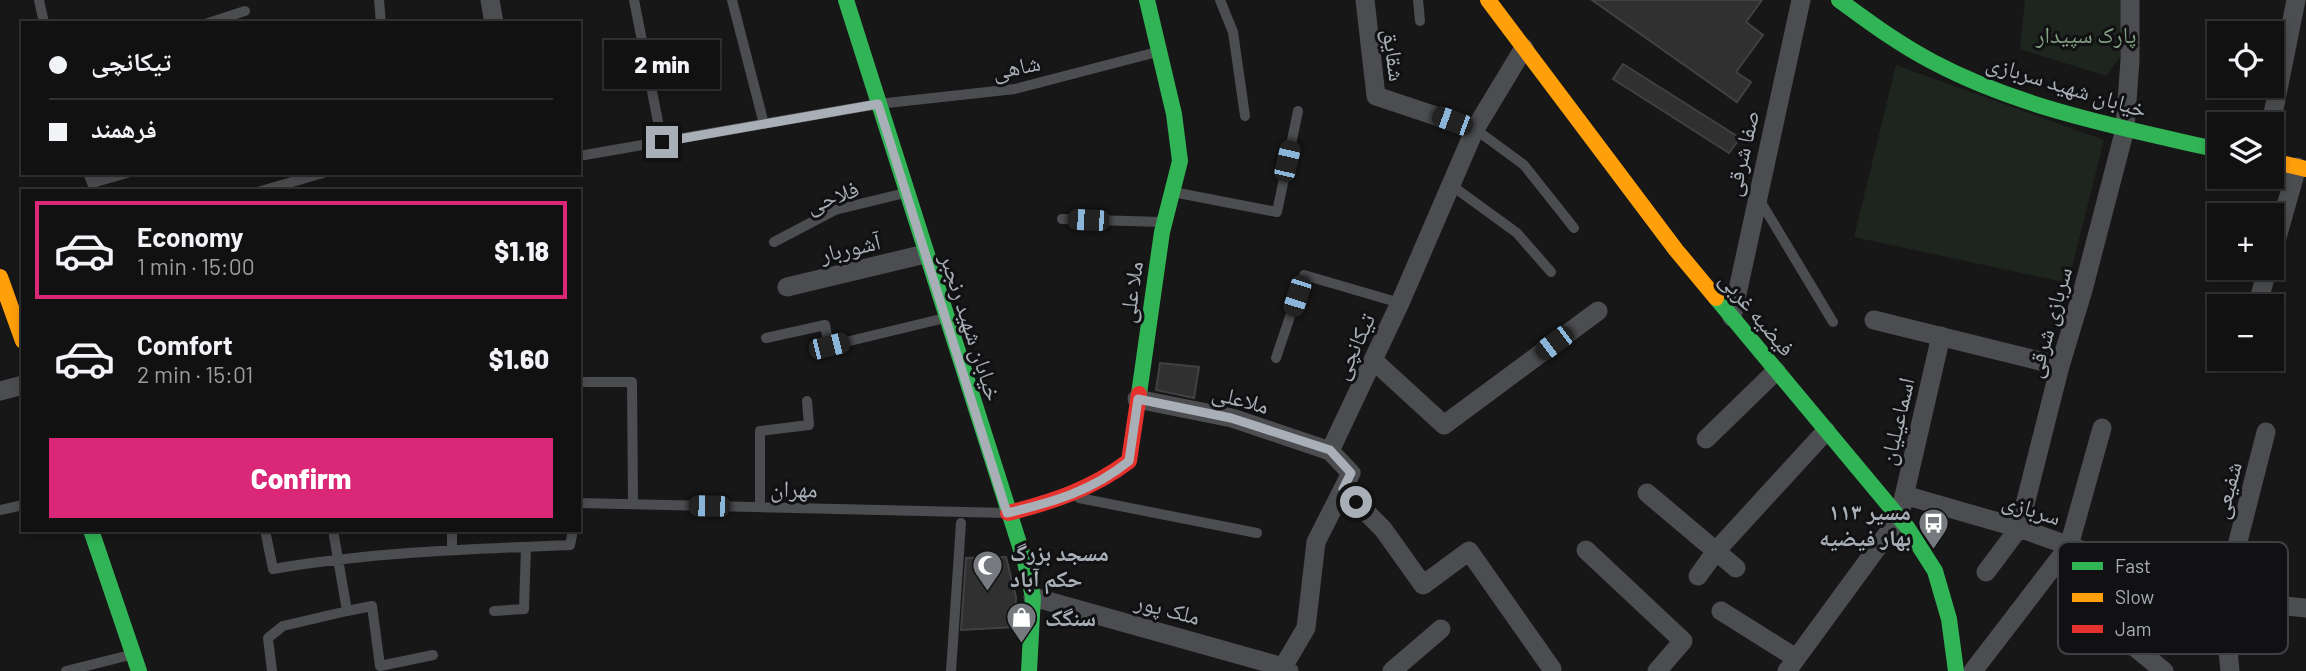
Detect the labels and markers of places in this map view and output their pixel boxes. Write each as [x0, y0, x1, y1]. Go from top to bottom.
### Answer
place label: مسیر ۱۱۳ بهار فیضیه [1819, 497, 1911, 552]
bus stop icon: مسیر ۱۱۳ بهار فیضیه [1917, 507, 1951, 551]
place label: مسجد بزرگ حکم آباد [1010, 538, 1109, 595]
mosque icon: مسجد بزرگ حکم آباد [970, 548, 1004, 592]
shop icon: سنگک [1005, 600, 1039, 644]
place label: سنگک [1045, 603, 1096, 631]

